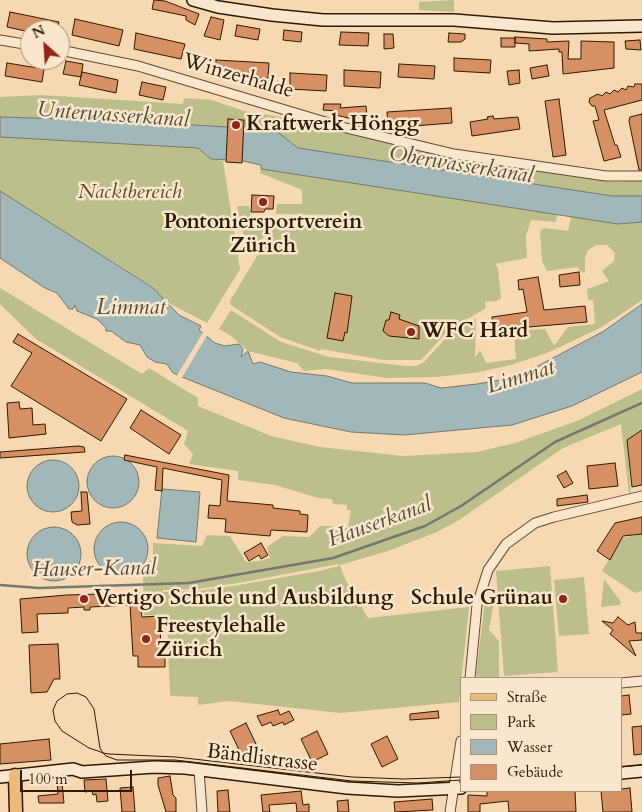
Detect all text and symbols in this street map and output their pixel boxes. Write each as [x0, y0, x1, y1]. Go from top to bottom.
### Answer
north arrow [20, 20, 70, 70]
text: N [29, 21, 48, 43]
street label: Winzerhalde [180, 49, 296, 105]
water label: Unterwasserkanal [36, 97, 190, 135]
place label: Kraftwerk Höngg [246, 112, 419, 138]
marker: Kraftwerk Höngg [230, 119, 242, 131]
water label: Oberwasserkanal [387, 142, 535, 190]
park label: Nacktbereich [78, 180, 182, 206]
marker: Pontoniersportverein Zürich [257, 196, 269, 208]
place label: Pontoniersportverein Zürich [164, 210, 362, 260]
water label: Limmat [96, 296, 166, 322]
place label: WFC Hard [421, 319, 528, 345]
marker: WFC Hard [405, 326, 417, 338]
water label: Limmat [484, 355, 558, 401]
water label: Hauserkanal [324, 492, 436, 554]
water label: Hauser-Kanal [32, 556, 156, 584]
place label: Vertigo Schule und Ausbildung [94, 586, 393, 612]
place label: Schule Grünau [411, 586, 553, 612]
marker: Vertigo Schule und Ausbildung [78, 593, 90, 605]
marker: Schule Grünau [557, 593, 569, 605]
place label: Freestylehalle Zürich [156, 614, 286, 664]
marker: Freestylehalle Zürich [140, 633, 152, 645]
legend [460, 677, 622, 792]
text: Straße [507, 687, 547, 707]
text: Park [507, 712, 536, 732]
text: Wasser [507, 737, 552, 757]
street label: Bändlistrasse [205, 740, 319, 778]
scale bar [22, 760, 135, 792]
text: Gebäude [507, 762, 563, 782]
text: 100 m [28, 769, 68, 789]

